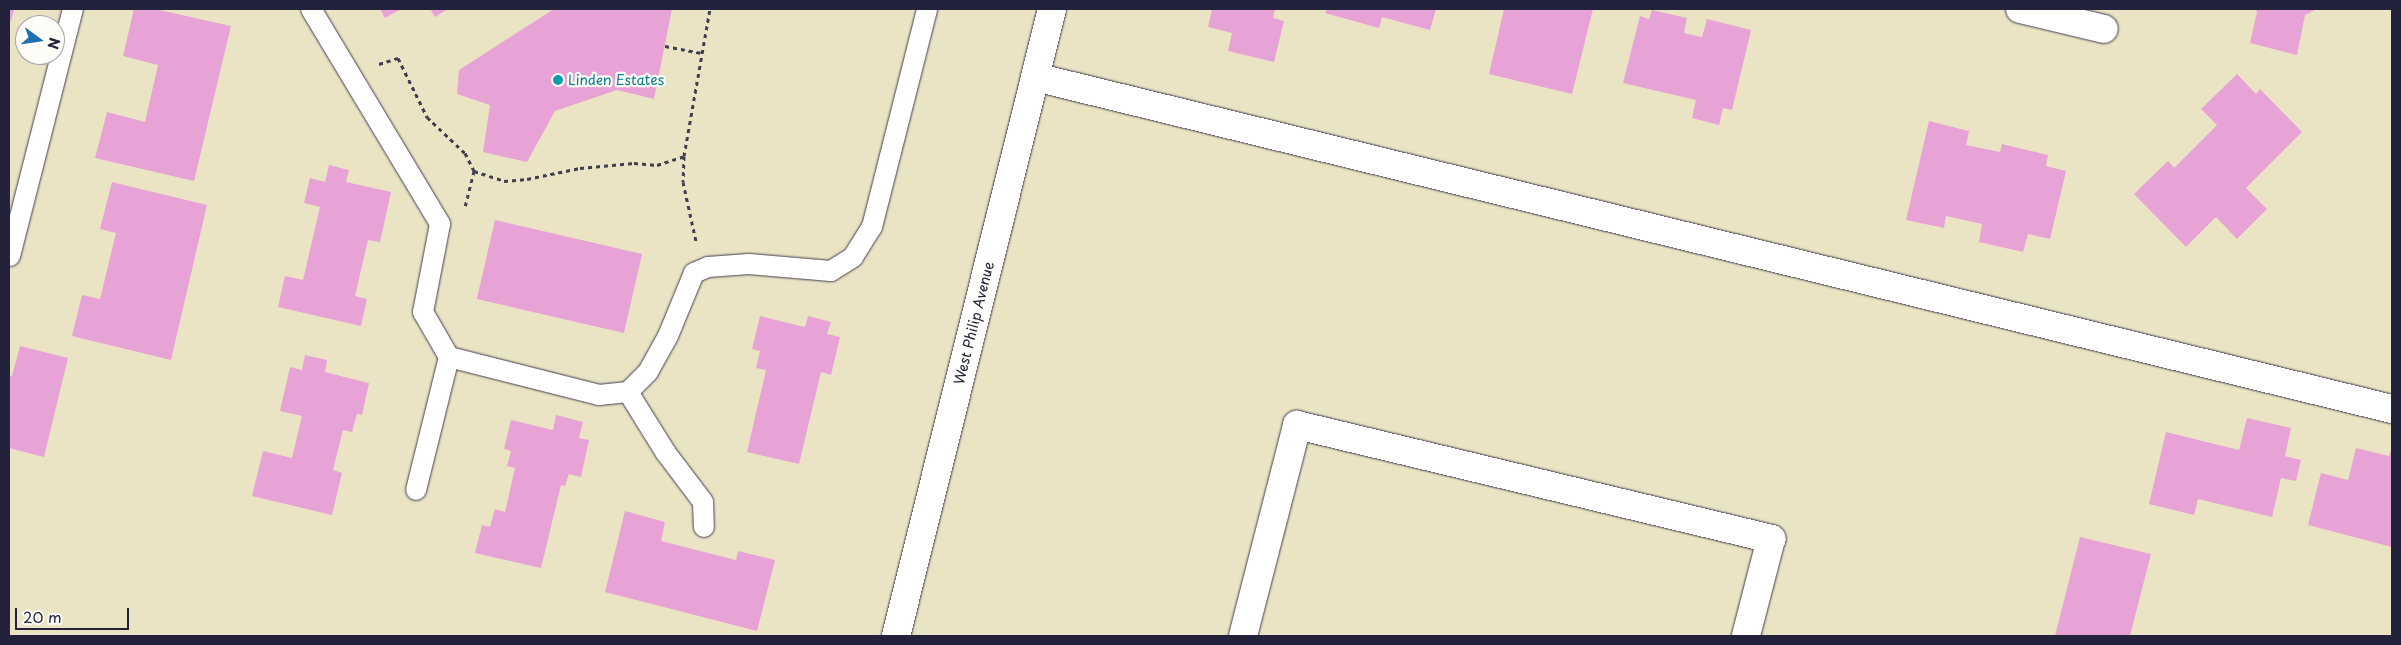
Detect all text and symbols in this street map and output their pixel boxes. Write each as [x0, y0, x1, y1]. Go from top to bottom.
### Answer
north arrow [15, 15, 65, 65]
text: N [43, 36, 66, 51]
place label: Linden Estates [568, 72, 665, 88]
marker: Linden Estates [552, 74, 564, 86]
street label: West Philip Avenue [951, 259, 997, 387]
scale bar [18, 598, 131, 630]
text: 20 m [23, 605, 62, 628]

